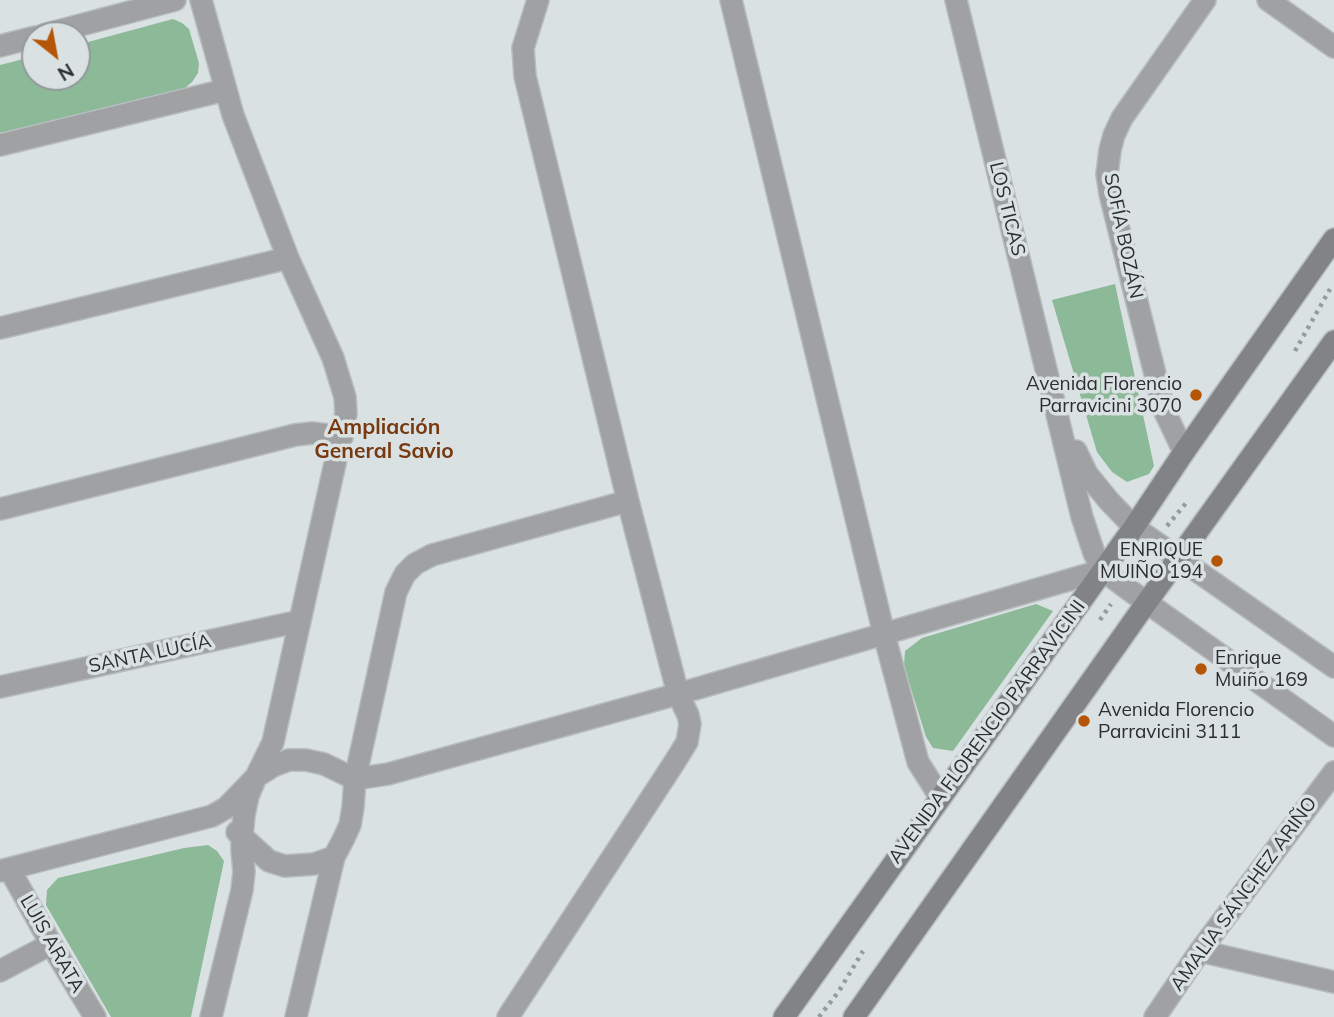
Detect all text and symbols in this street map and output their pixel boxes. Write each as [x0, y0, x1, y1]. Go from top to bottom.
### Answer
north arrow [21, 21, 91, 91]
text: N [53, 58, 78, 86]
street label: LOS TICAS [984, 160, 1030, 258]
street label: SOFÍA BOZÁN [1099, 171, 1147, 301]
place label: Avenida Florencio Parravicini 3070 [1026, 373, 1182, 417]
marker: Avenida Florencio Parravicini 3070 [1188, 387, 1204, 403]
district label: Ampliación General Savio [314, 415, 454, 465]
place label: ENRIQUE MUIÑO 194 [1100, 539, 1203, 583]
marker: ENRIQUE MUIÑO 194 [1209, 553, 1225, 569]
street label: AVENIDA FLORENCIO PARRAVICINI [884, 596, 1090, 868]
street label: SANTA LUCÍA [87, 630, 213, 678]
place label: Enrique Muiño 169 [1215, 647, 1308, 691]
marker: Enrique Muiño 169 [1193, 661, 1209, 677]
place label: Avenida Florencio Parravicini 3111 [1098, 699, 1254, 743]
marker: Avenida Florencio Parravicini 3111 [1076, 713, 1092, 729]
street label: AMALIA SÁNCHEZ ARIÑO [1166, 793, 1322, 995]
street label: LUIS ARATA [15, 891, 89, 997]

